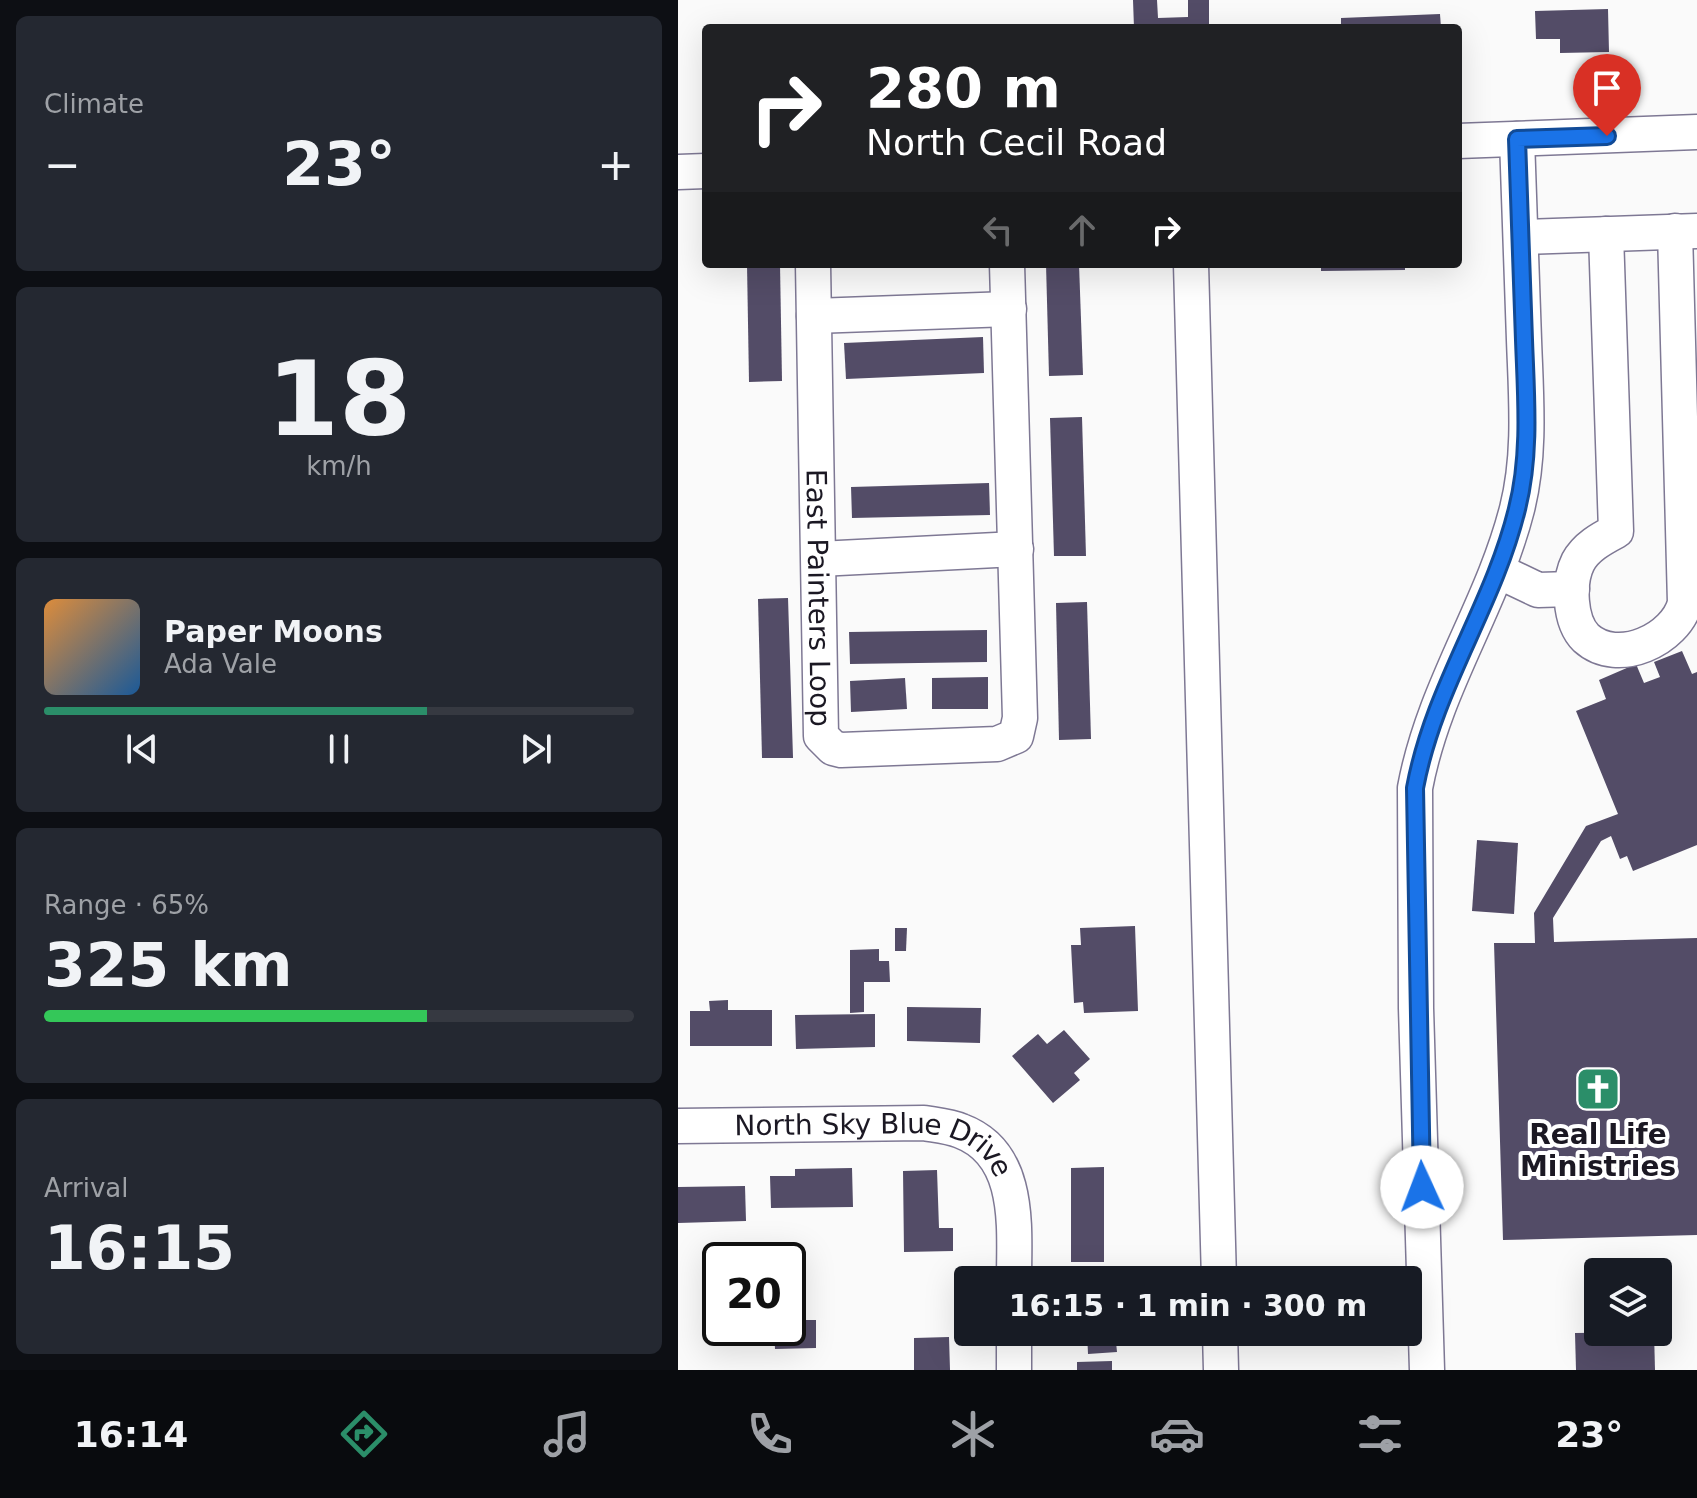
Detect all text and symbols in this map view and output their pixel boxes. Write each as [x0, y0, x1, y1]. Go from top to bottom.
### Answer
pin [1573, 54, 1641, 136]
text: 280 m [866, 55, 1061, 120]
icon: right [734, 56, 838, 160]
icon: arrive [1585, 66, 1629, 110]
text: Climate [44, 89, 144, 119]
text: North Cecil Road [866, 122, 1167, 163]
text: 23° [282, 129, 396, 199]
text: − [44, 139, 81, 190]
text: + [597, 139, 634, 190]
icon: left [976, 208, 1020, 252]
icon: ahead [1060, 208, 1104, 252]
icon: right [1144, 208, 1188, 252]
text: 18 [267, 338, 411, 460]
text: km/h [306, 451, 372, 481]
street label: East Painters Loop [799, 469, 837, 727]
text: Paper Moons [164, 614, 383, 649]
text: Ada Vale [164, 649, 277, 679]
icon: previous [120, 727, 164, 771]
icon: pause [317, 727, 361, 771]
icon: next [514, 727, 558, 771]
text: Range · 65% [44, 890, 209, 920]
text: 325 km [44, 930, 293, 1000]
church icon: Real Life Ministries [1574, 1065, 1622, 1113]
street label: North Sky Blue Drive [734, 1107, 1019, 1182]
place label: Real Life Ministries [1520, 1118, 1676, 1183]
position arrow [1380, 1145, 1464, 1229]
text: Arrival [44, 1173, 128, 1203]
text: 16:15 [44, 1213, 235, 1283]
speed limit sign: 20 [702, 1242, 806, 1346]
map controls [1584, 1258, 1672, 1346]
button: layers [1584, 1258, 1672, 1346]
text: 16:15 · 1 min · 300 m [1009, 1288, 1367, 1323]
icon: directions [336, 1406, 392, 1462]
icon: music [539, 1406, 595, 1462]
icon: phone [742, 1406, 798, 1462]
icon: climate [945, 1406, 1001, 1462]
icon: car [1149, 1406, 1205, 1462]
icon: filters [1352, 1406, 1408, 1462]
text: 16:14 [74, 1414, 188, 1455]
text: 23° [1555, 1414, 1623, 1455]

